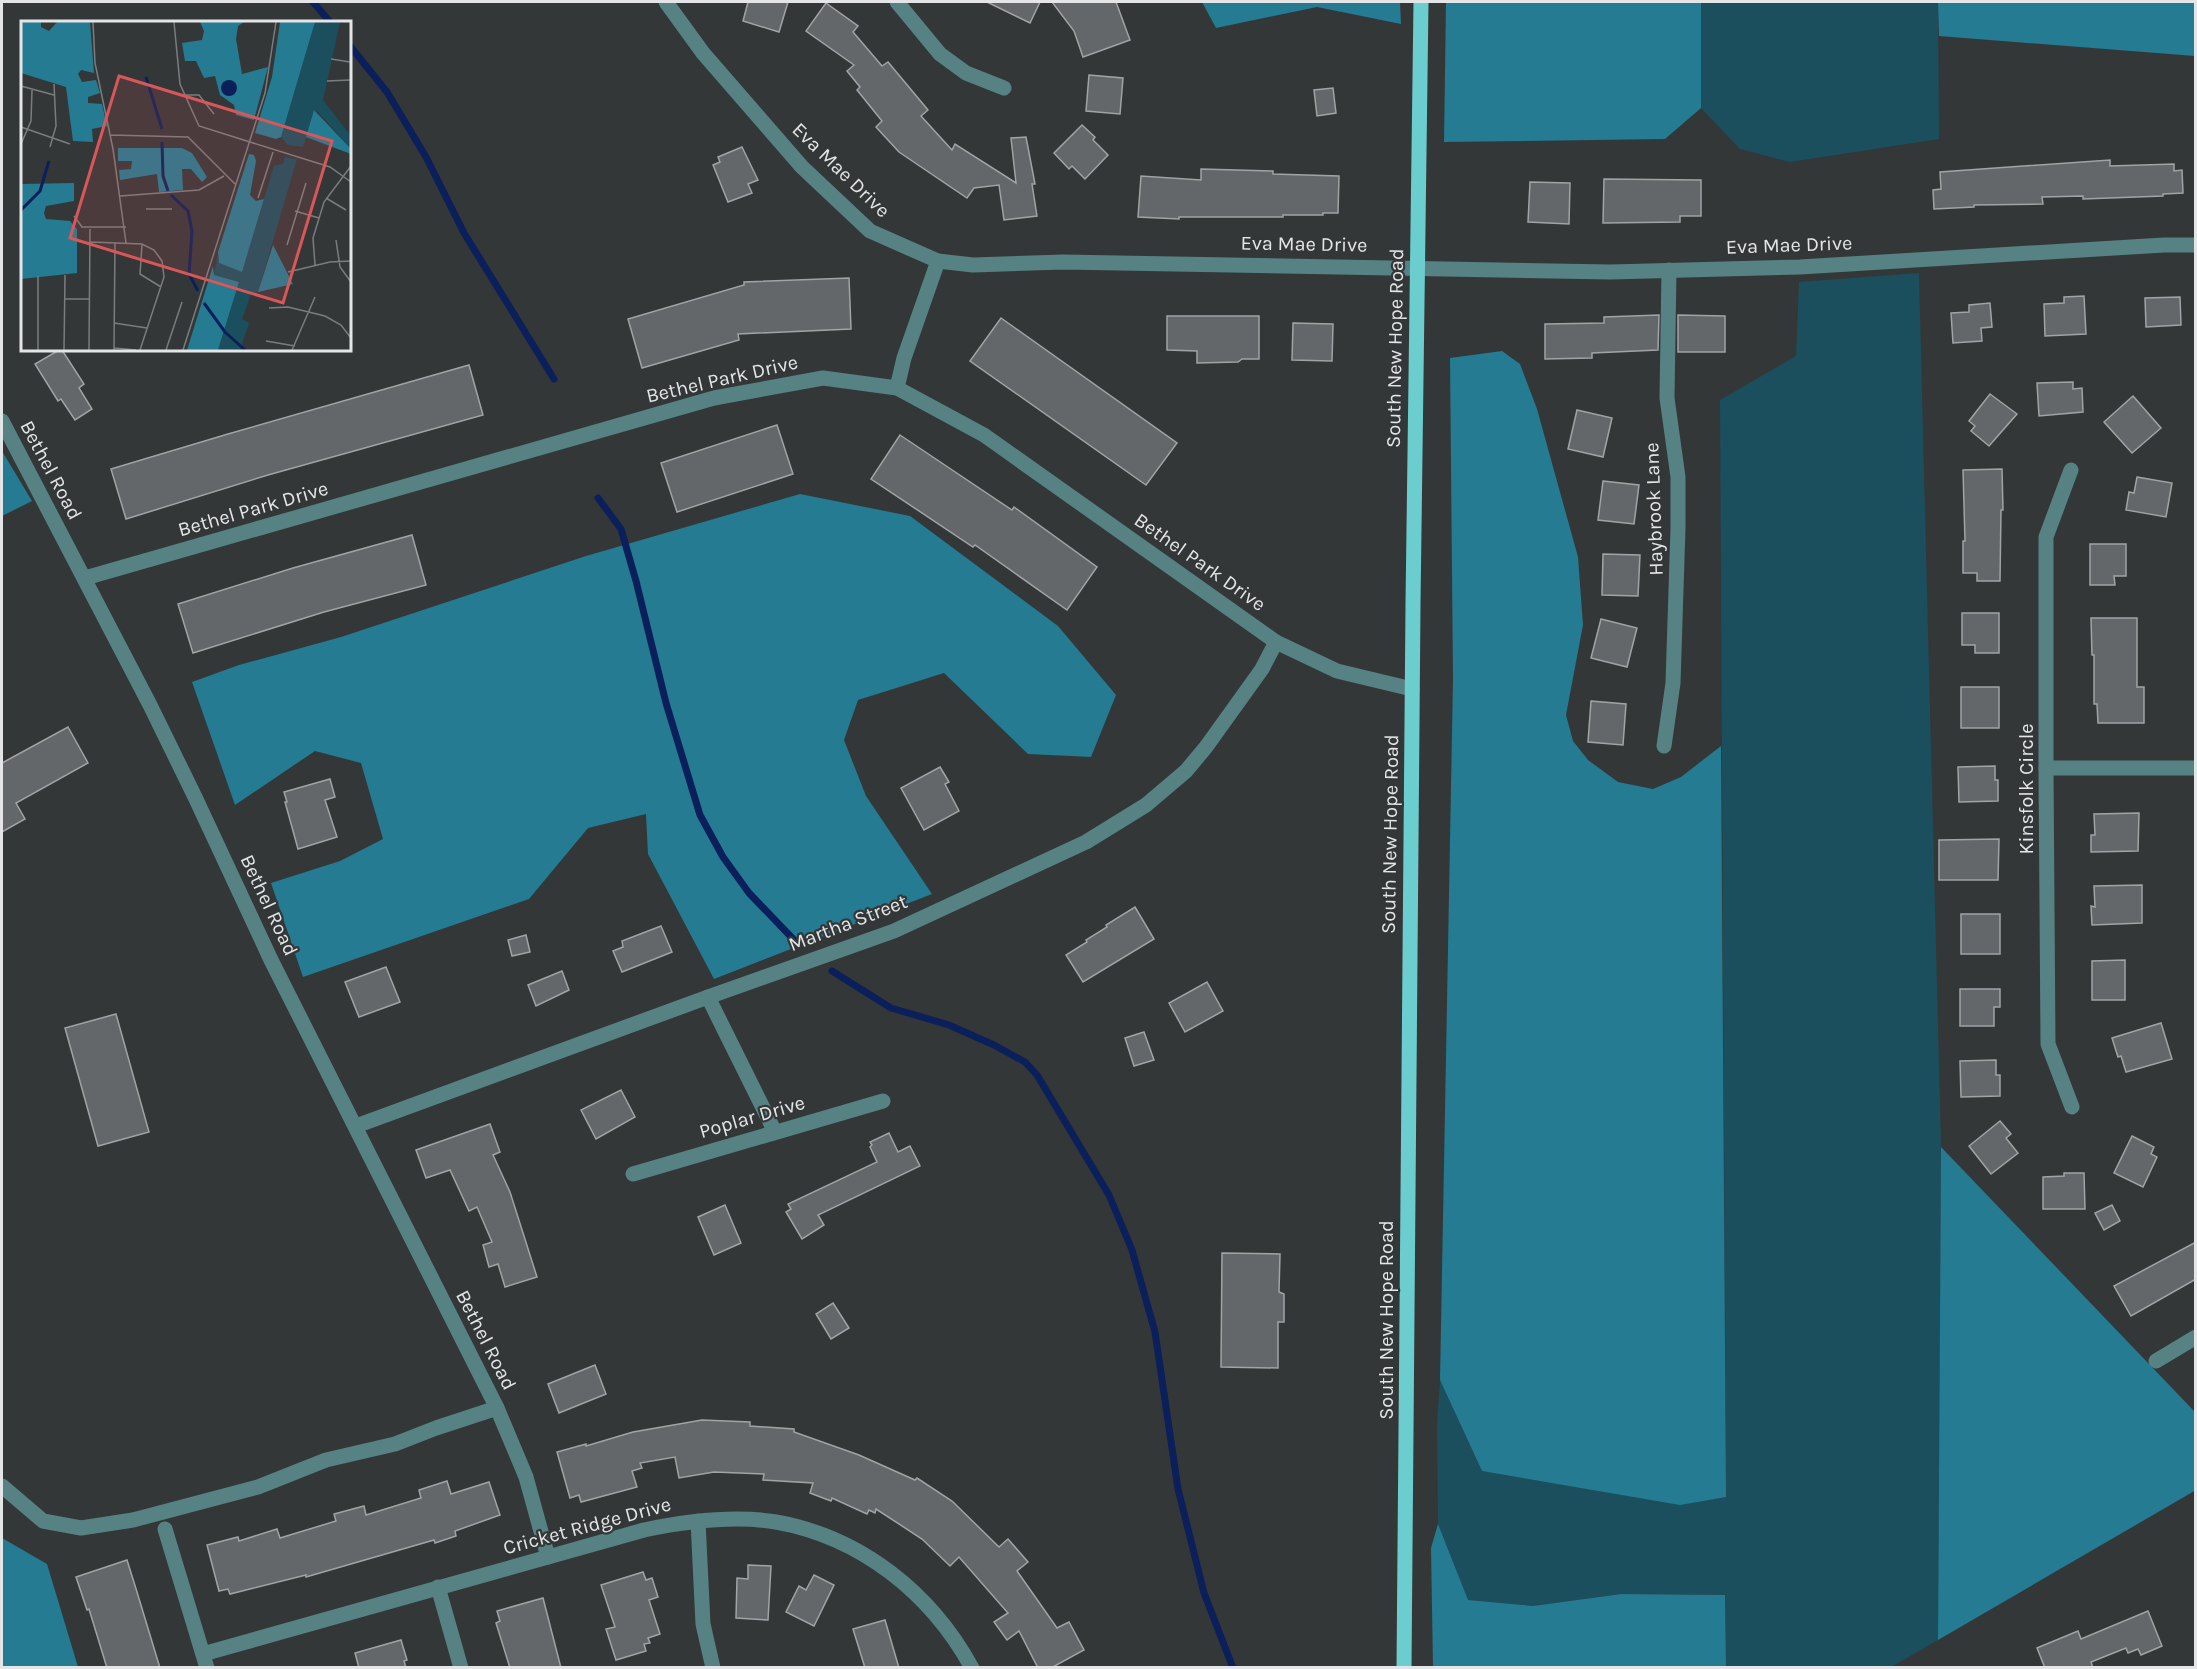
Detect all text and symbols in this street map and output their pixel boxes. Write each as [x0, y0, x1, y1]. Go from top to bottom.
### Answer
inset map [21, 21, 351, 351]
street label: Eva Mae Drive [787, 118, 895, 222]
street label: Eva Mae Drive [1240, 231, 1368, 257]
street label: Eva Mae Drive [1725, 231, 1853, 259]
street label: South New Hope Road [1382, 248, 1408, 448]
street label: Bethel Park Drive [644, 350, 800, 408]
street label: Bethel Road [15, 417, 87, 523]
street label: Haybrook Lane [1640, 442, 1668, 576]
street label: Bethel Park Drive [175, 477, 331, 541]
street label: Bethel Park Drive [1130, 508, 1270, 616]
street label: Kinsfolk Circle [2015, 723, 2038, 855]
street label: South New Hope Road [1377, 734, 1403, 934]
street label: Bethel Road [236, 851, 302, 959]
street label: Martha Street [785, 890, 911, 956]
street label: Poplar Drive [696, 1091, 808, 1143]
street label: South New Hope Road [1375, 1220, 1398, 1420]
street label: Bethel Road [451, 1286, 521, 1394]
street label: Cricket Ridge Drive [501, 1493, 673, 1559]

